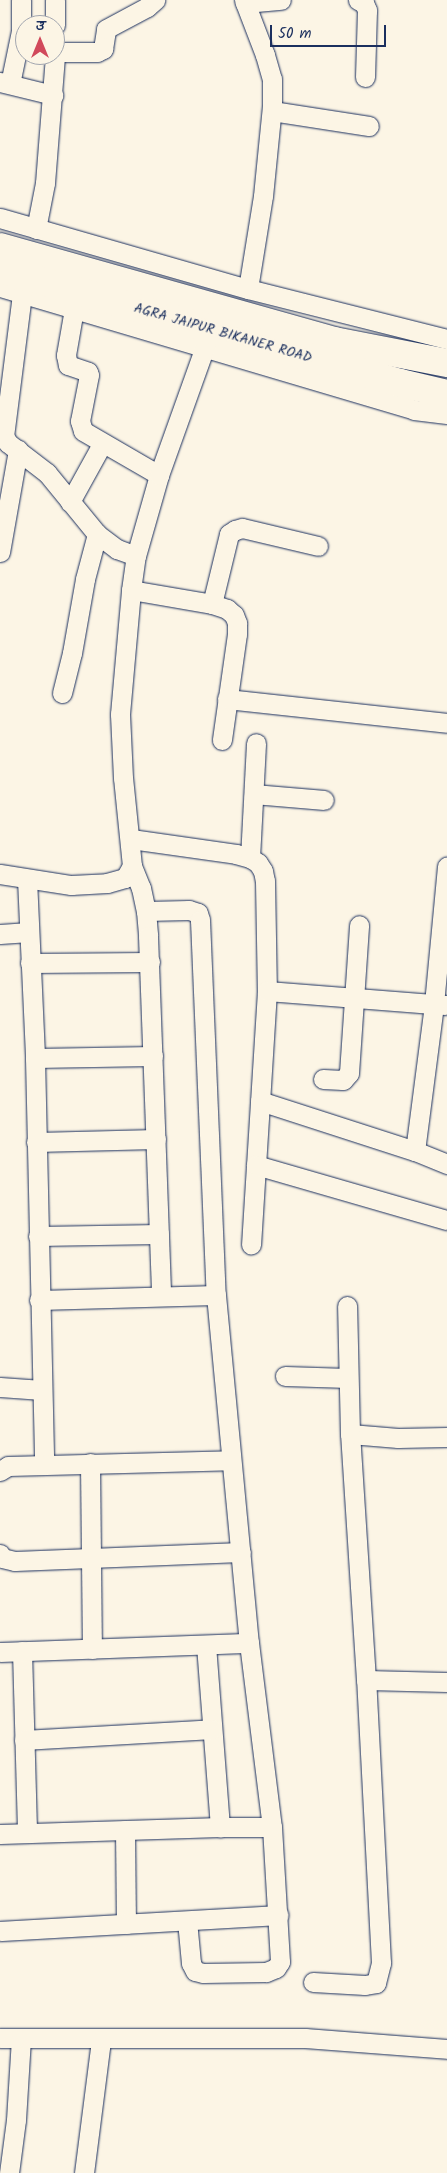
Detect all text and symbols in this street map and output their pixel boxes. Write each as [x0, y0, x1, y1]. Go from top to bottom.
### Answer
north arrow [15, 15, 65, 65]
text: उ [36, 15, 44, 37]
scale bar [272, 15, 388, 47]
text: 50 m [278, 22, 312, 46]
street label: AGRA JAIPUR BIKANER ROAD [132, 300, 314, 366]

